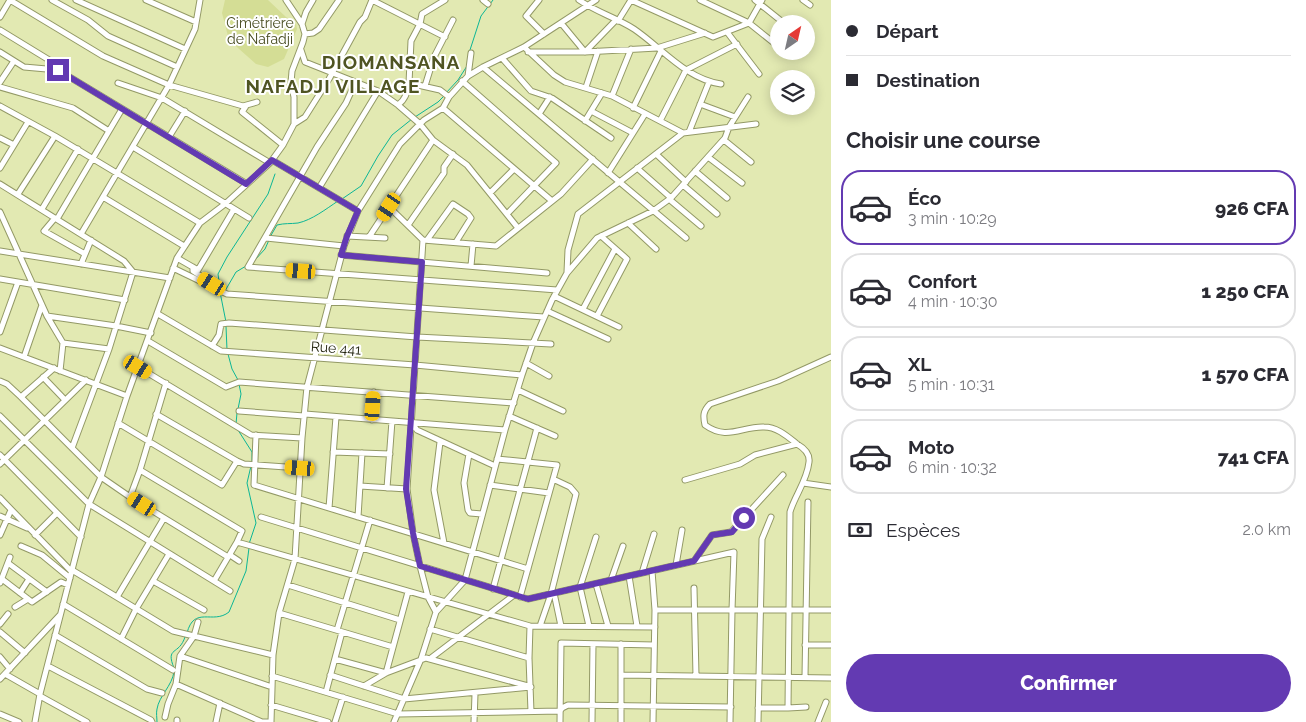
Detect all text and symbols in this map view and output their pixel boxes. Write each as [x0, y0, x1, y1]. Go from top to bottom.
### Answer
park label: Cimétrière de Nafadji [226, 15, 294, 47]
north arrow [770, 15, 815, 60]
map controls [770, 15, 815, 115]
text: Départ [876, 20, 939, 42]
district label: DIOMANSANA [322, 51, 460, 73]
route end [47, 59, 69, 81]
text: Destination [876, 69, 980, 91]
button: layers [770, 70, 815, 115]
district label: NAFADJI VILLAGE [246, 75, 420, 97]
text: Choisir une course [846, 127, 1040, 153]
icon: car [848, 185, 893, 230]
text: Éco [908, 187, 941, 209]
car [374, 190, 403, 224]
text: 926 CFA [1215, 197, 1289, 219]
text: 3 min · 10:29 [908, 209, 997, 228]
car [285, 262, 316, 280]
icon: car [848, 268, 893, 313]
car [195, 270, 228, 298]
text: Confort [908, 270, 977, 292]
text: 1 250 CFA [1201, 280, 1289, 302]
text: 4 min · 10:30 [908, 292, 998, 311]
street label: Rue 441 [310, 338, 362, 358]
icon: car [848, 351, 893, 396]
car [121, 353, 154, 381]
text: XL [908, 353, 931, 375]
text: 1 570 CFA [1201, 363, 1289, 385]
text: 5 min · 10:31 [908, 375, 995, 394]
car [364, 391, 381, 421]
icon: car [848, 434, 893, 479]
text: Moto [908, 436, 954, 458]
text: 741 CFA [1218, 446, 1289, 468]
text: 6 min · 10:32 [908, 458, 997, 477]
car [284, 459, 315, 477]
car [125, 490, 158, 518]
route start [733, 507, 755, 529]
icon: cash [846, 516, 874, 544]
text: Espèces [886, 519, 960, 541]
text: 2.0 km [1243, 520, 1291, 539]
button: Confirmer [846, 654, 1291, 712]

